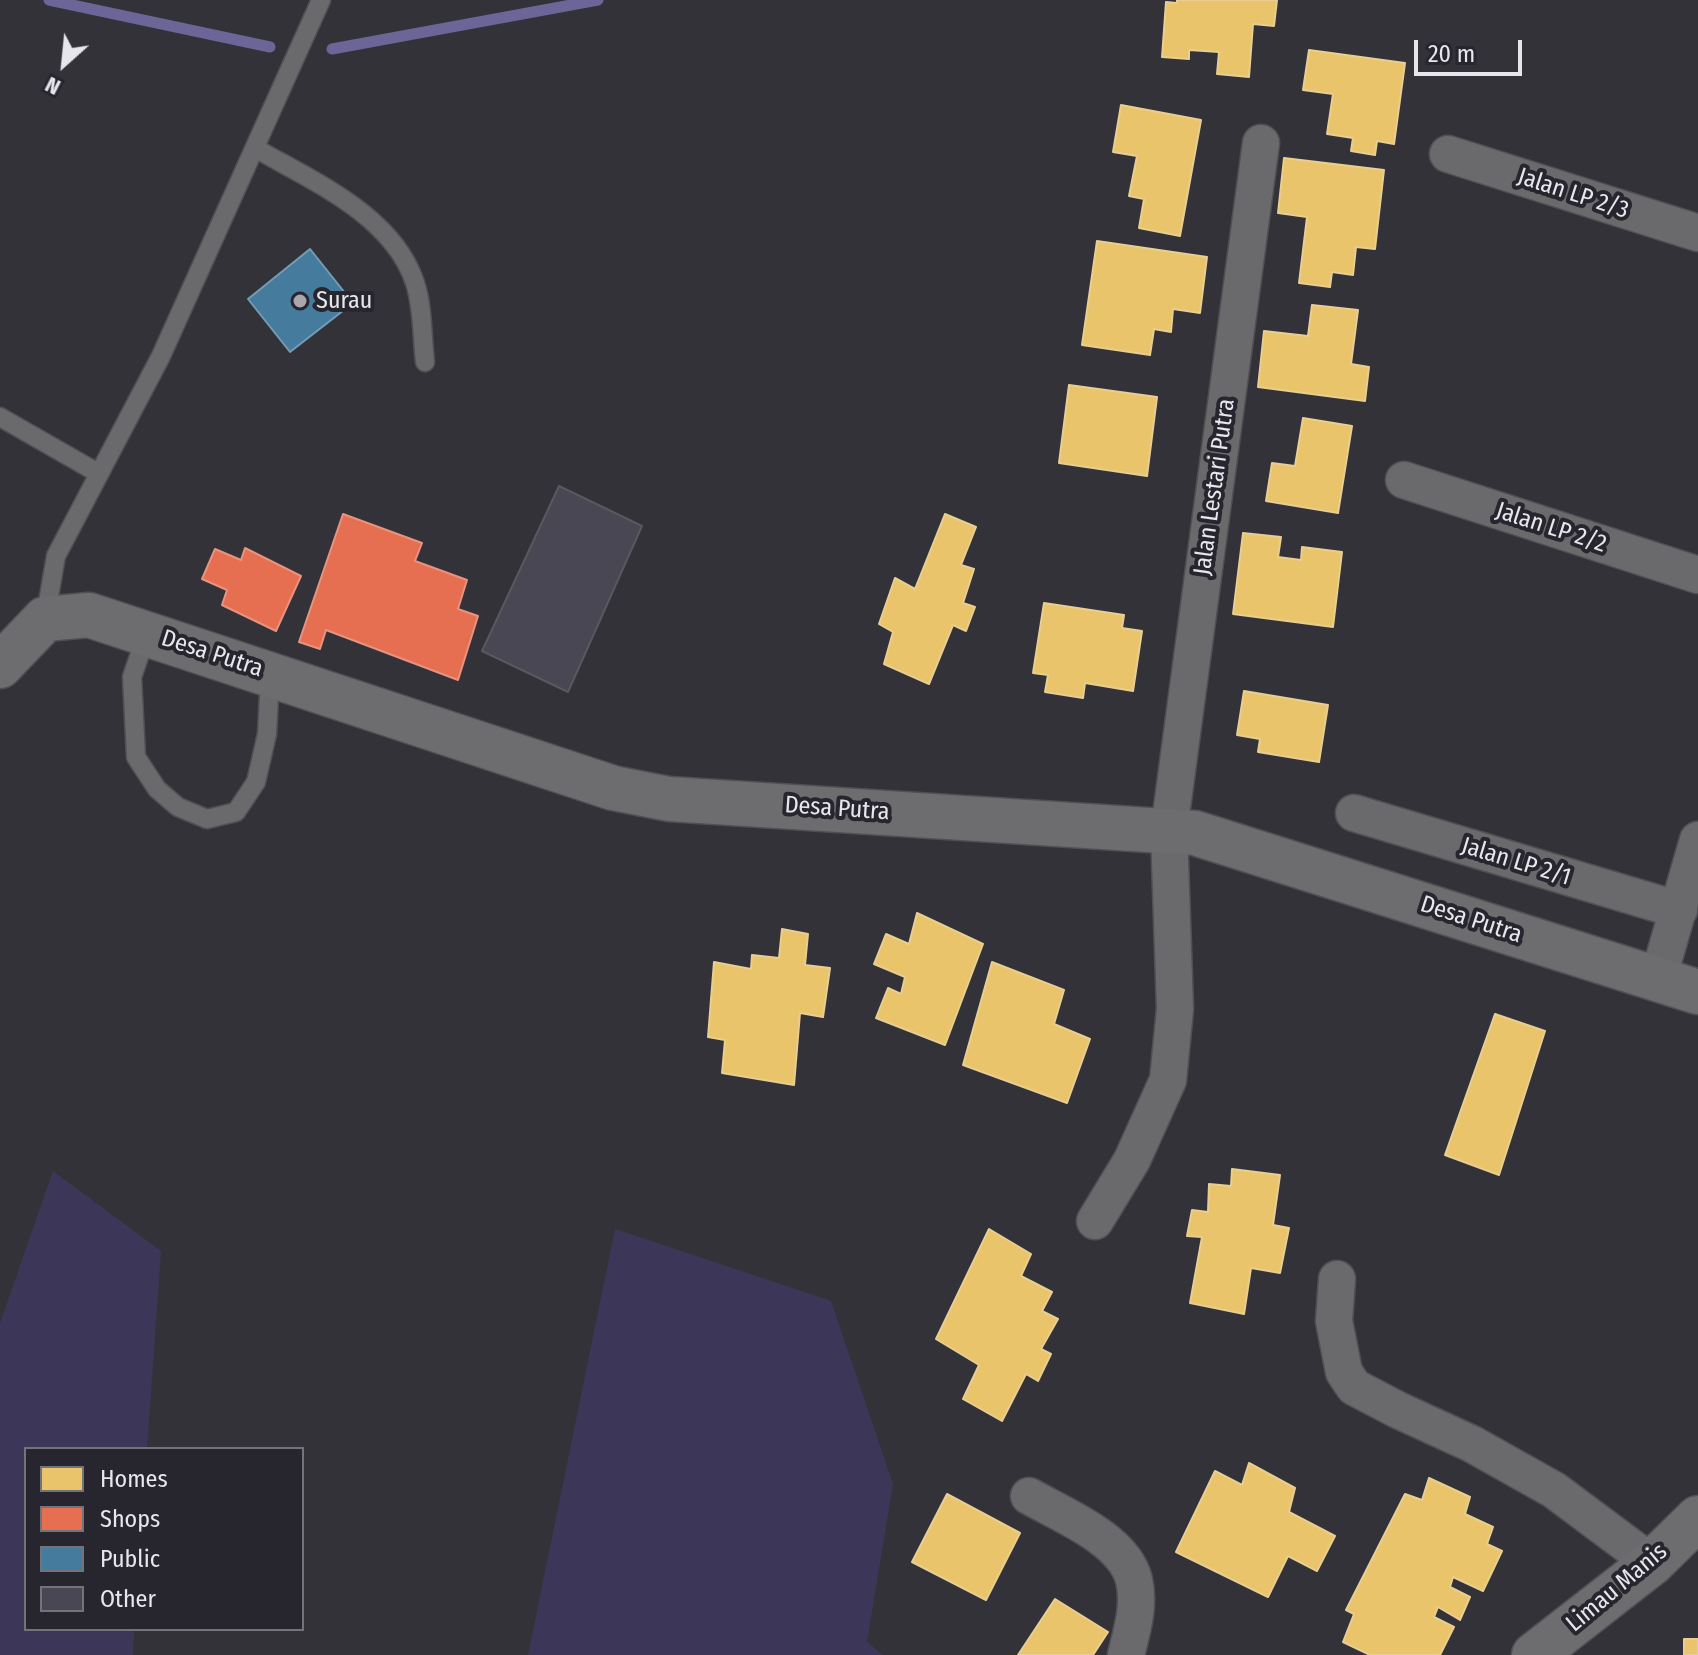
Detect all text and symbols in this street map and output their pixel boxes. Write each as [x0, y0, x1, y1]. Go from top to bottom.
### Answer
north arrow [24, 24, 104, 104]
scale bar [1418, 24, 1526, 74]
text: 20 m [1428, 40, 1475, 68]
text: N [41, 71, 65, 101]
street label: Jalan LP 2/3 [1514, 163, 1632, 225]
place label: Surau [316, 287, 372, 315]
marker: Surau [291, 292, 309, 310]
street label: Jalan Lestari Putra [1188, 397, 1242, 577]
street label: Jalan LP 2/2 [1492, 497, 1610, 559]
street label: Desa Putra [158, 624, 266, 684]
street label: Desa Putra [784, 791, 890, 827]
street label: Jalan LP 2/1 [1458, 832, 1574, 892]
street label: Desa Putra [1417, 890, 1525, 950]
legend [24, 1447, 304, 1631]
text: Homes [100, 1465, 168, 1493]
text: Shops [100, 1505, 160, 1533]
street label: Limau Manis [1561, 1537, 1673, 1639]
text: Public [100, 1545, 160, 1573]
text: Other [100, 1585, 156, 1613]

